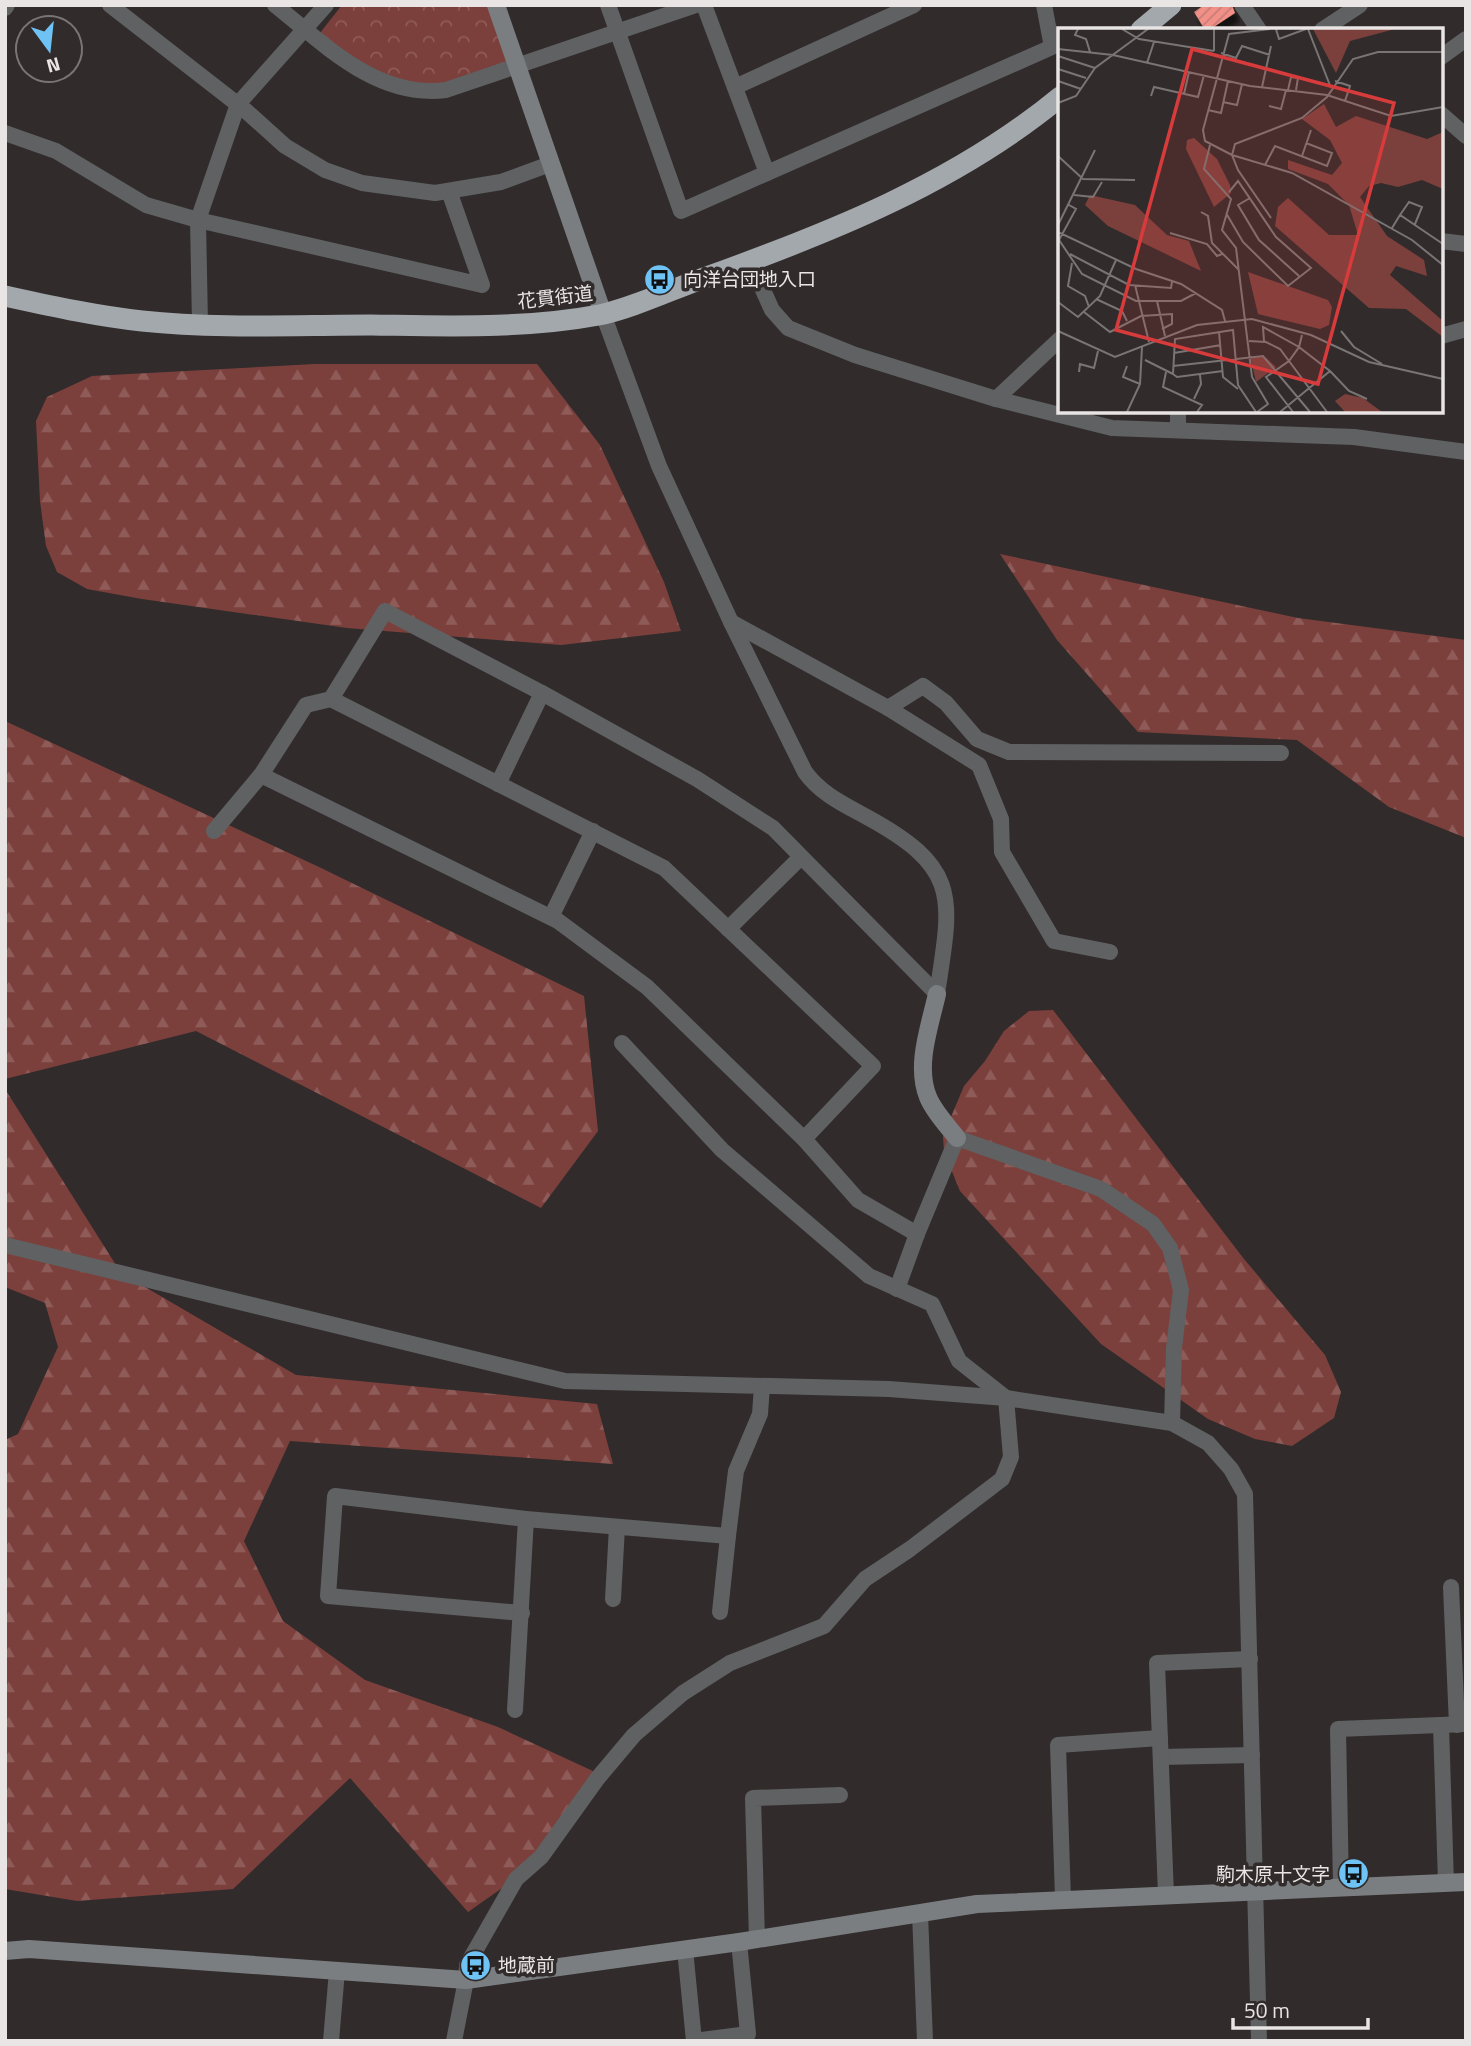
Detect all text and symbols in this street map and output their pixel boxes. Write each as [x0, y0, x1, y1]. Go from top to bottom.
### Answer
north arrow [14, 14, 84, 84]
inset map [1058, 28, 1443, 413]
text: N [43, 50, 64, 82]
bus stop icon: 向洋台団地入口 [643, 262, 677, 296]
place label: 向洋台団地入口 [683, 264, 816, 293]
street label: 花貫街道 [515, 277, 594, 316]
bus stop icon: 駒木原十文字 [1336, 1857, 1370, 1891]
place label: 駒木原十文字 [1216, 1859, 1330, 1888]
bus stop icon: 地蔵前 [458, 1948, 492, 1982]
place label: 地蔵前 [498, 1950, 555, 1979]
scale bar [1233, 1986, 1368, 2030]
text: 50 m [1244, 1994, 1290, 2026]

